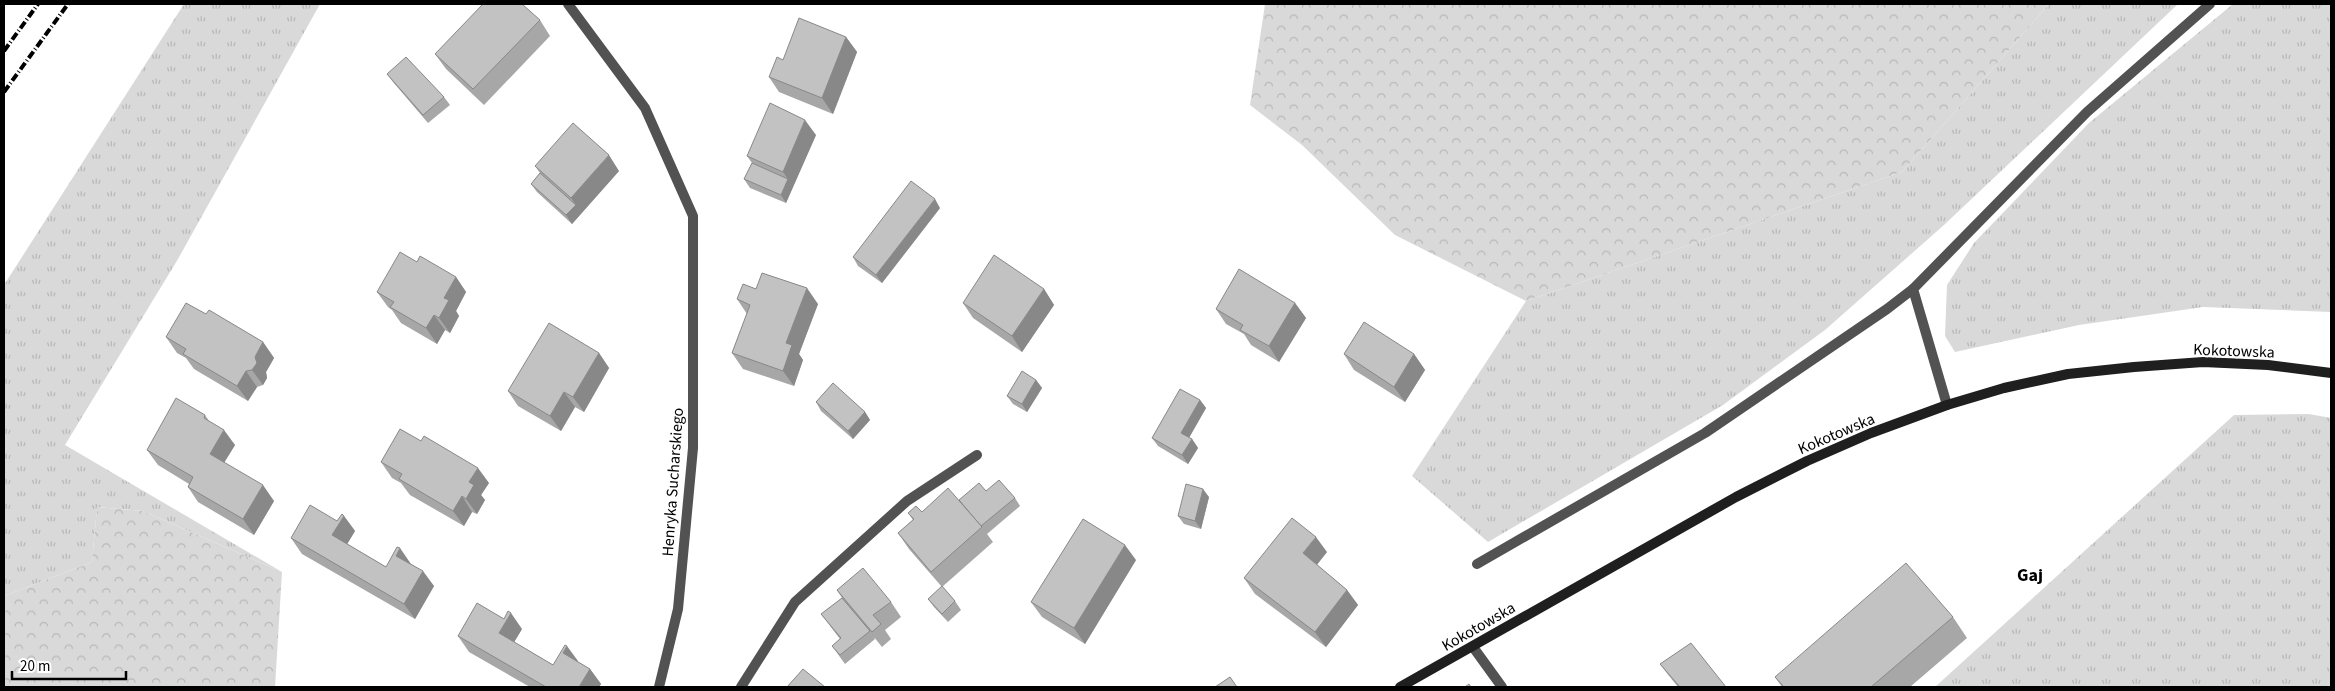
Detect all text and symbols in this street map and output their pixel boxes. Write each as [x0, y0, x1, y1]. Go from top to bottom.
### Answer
street label: Kokotowska [2193, 339, 2275, 363]
street label: Henryka Sucharskiego [657, 407, 689, 557]
street label: Kokotowska [1794, 408, 1878, 460]
district label: Gaj [2017, 563, 2043, 588]
street label: Kokotowska [1438, 597, 1519, 657]
scale bar [12, 648, 126, 680]
text: 20 m [20, 656, 50, 677]

